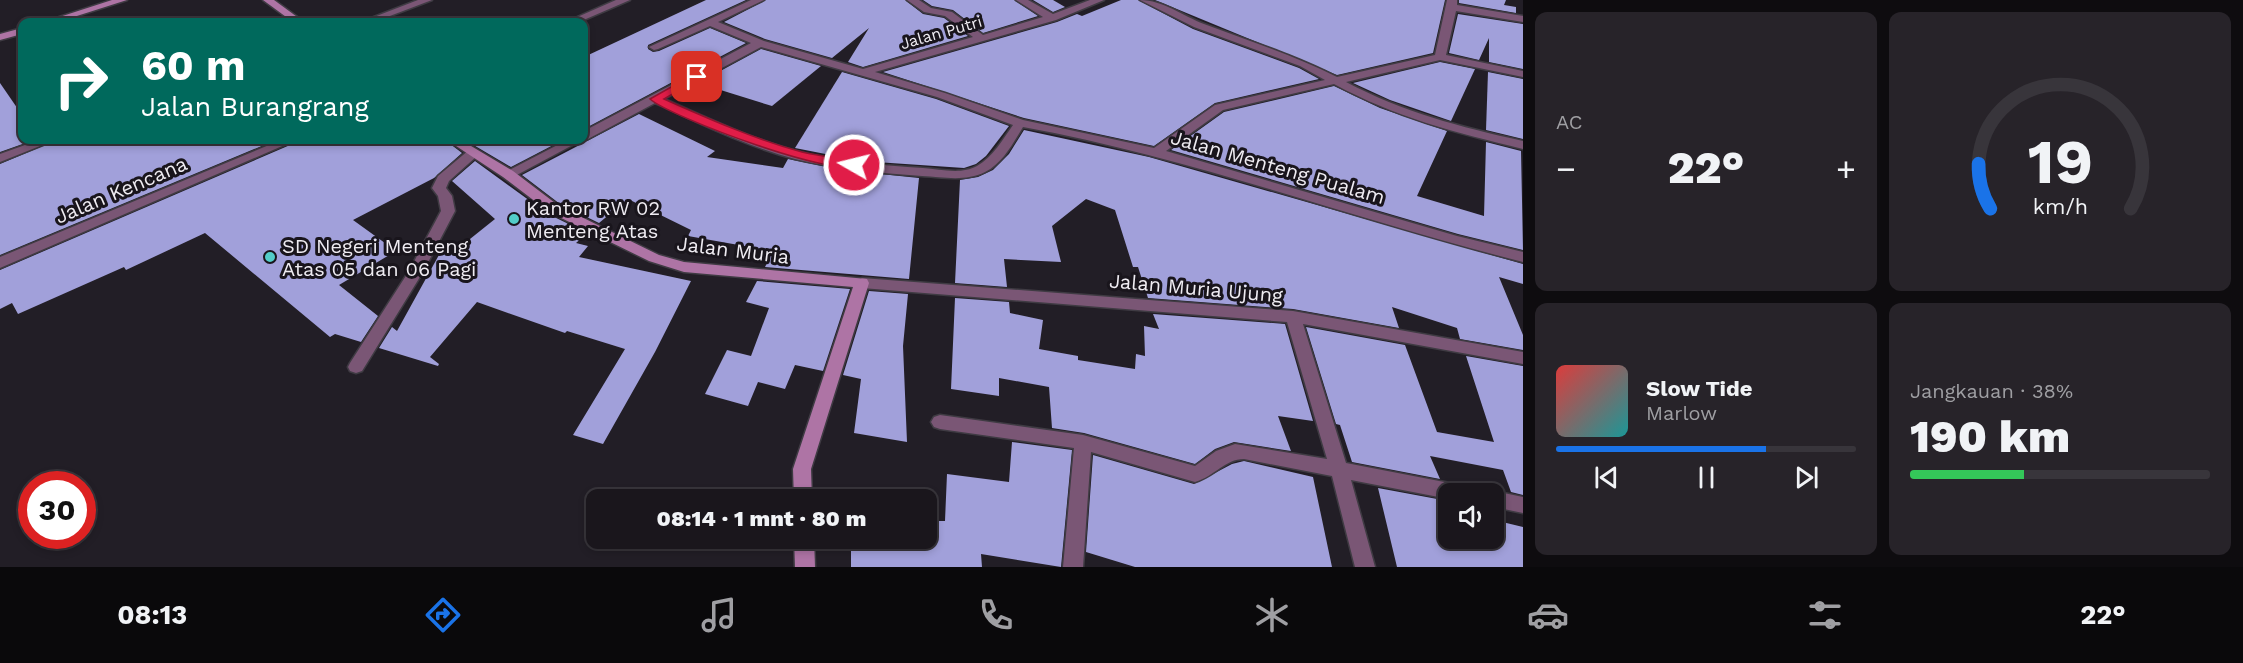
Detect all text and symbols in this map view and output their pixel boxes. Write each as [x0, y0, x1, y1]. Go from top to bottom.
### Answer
street label: Jalan Putri [898, 12, 984, 53]
text: 60 m [141, 41, 245, 90]
icon: right [42, 42, 120, 120]
pin [671, 51, 722, 102]
icon: arrive [680, 60, 713, 93]
text: Jalan Burangrang [141, 91, 369, 123]
text: AC [1556, 110, 1582, 134]
street label: Jalan Menteng Pualam [1168, 125, 1388, 209]
text: 19 [2027, 125, 2093, 198]
position arrow [822, 133, 886, 197]
text: 22° [1668, 141, 1744, 194]
text: − [1556, 149, 1576, 188]
text: + [1836, 149, 1856, 188]
street label: Jalan Kencana [51, 151, 191, 229]
text: km/h [2032, 194, 2088, 219]
place label: Kantor RW 02 Menteng Atas [526, 196, 660, 243]
marker: Kantor RW 02 Menteng Atas [507, 212, 521, 226]
street label: Jalan Muria [675, 231, 791, 269]
place label: SD Negeri Menteng Atas 05 dan 06 Pagi [282, 234, 476, 281]
marker: SD Negeri Menteng Atas 05 dan 06 Pagi [263, 250, 277, 264]
street label: Jalan Muria Ujung [1108, 268, 1284, 308]
text: Slow Tide [1646, 376, 1753, 401]
text: Jangkauan · 38% [1910, 379, 2073, 403]
text: Marlow [1646, 401, 1717, 425]
text: 190 km [1910, 410, 2070, 463]
icon: previous [1590, 461, 1623, 494]
icon: pause [1690, 461, 1723, 494]
icon: next [1790, 461, 1823, 494]
speed limit sign: 30 [18, 471, 96, 549]
map controls [1438, 483, 1504, 549]
button: sound [1438, 483, 1504, 549]
text: 08:14 · 1 mnt · 80 m [657, 506, 866, 531]
icon: directions [422, 594, 464, 636]
icon: music [698, 594, 740, 636]
icon: phone [975, 594, 1017, 636]
icon: climate [1251, 594, 1293, 636]
icon: car [1527, 594, 1569, 636]
icon: filters [1804, 594, 1846, 636]
text: 08:13 [117, 599, 187, 631]
text: 22° [2080, 599, 2126, 631]

